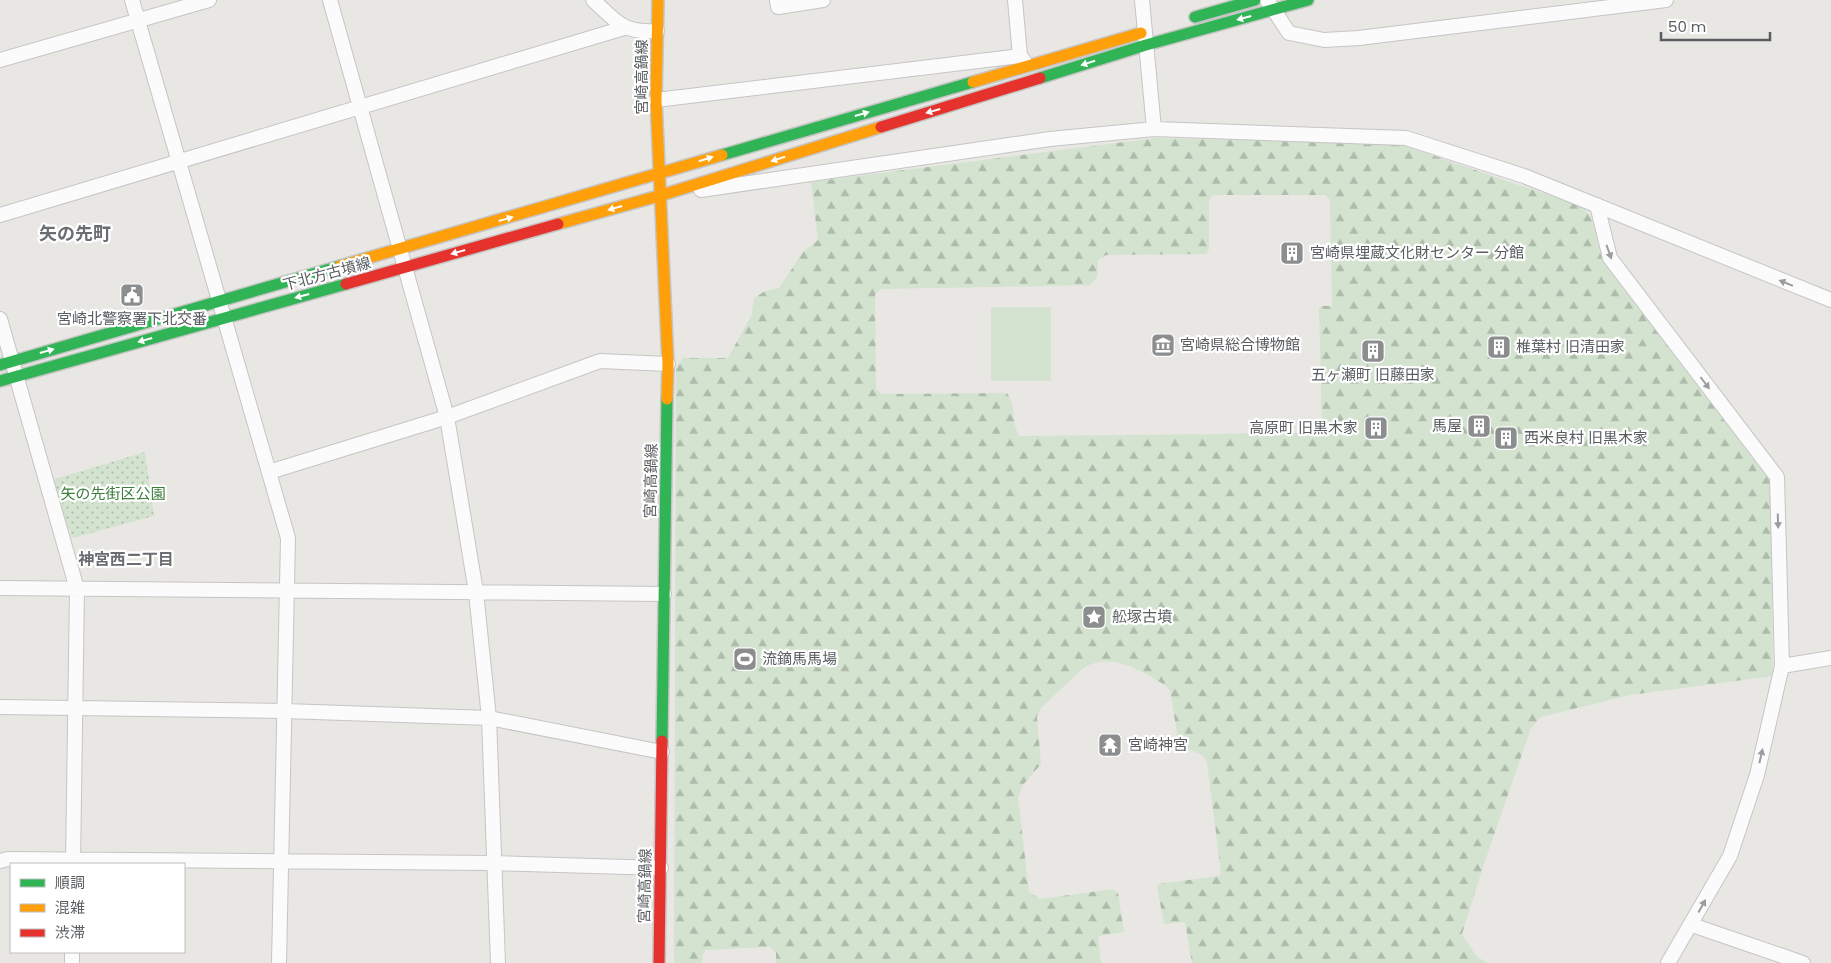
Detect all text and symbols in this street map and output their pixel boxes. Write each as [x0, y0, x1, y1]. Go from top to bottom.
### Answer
scale bar [1661, 10, 1770, 42]
one-way arrow [1236, 14, 1252, 22]
text: 50 m [1668, 16, 1706, 37]
street label: 宮崎高鍋線 [631, 39, 652, 115]
one-way arrow [1080, 60, 1095, 68]
one-way arrow [925, 107, 940, 115]
one-way arrow [854, 109, 869, 117]
one-way arrow [698, 155, 713, 163]
one-way arrow [770, 156, 785, 164]
one-way arrow [607, 204, 622, 212]
one-way arrow [498, 214, 513, 222]
district label: 矢の先町 [39, 221, 111, 246]
building icon: 宮崎県埋蔵文化財センター 分館 [1279, 240, 1305, 266]
place label: 宮崎県埋蔵文化財センター 分館 [1310, 242, 1524, 263]
one-way arrow [1606, 245, 1613, 260]
one-way arrow [451, 249, 466, 257]
street label: 下北方古墳線 [281, 252, 373, 295]
one-way arrow [1778, 278, 1793, 286]
public building icon: 宮崎北警察署下北交番 [119, 282, 145, 308]
one-way arrow [294, 292, 309, 300]
place label: 宮崎北警察署下北交番 [57, 308, 207, 329]
museum icon: 宮崎県総合博物館 [1150, 332, 1176, 358]
place label: 宮崎県総合博物館 [1180, 334, 1300, 355]
building icon: 椎葉村 旧清田家 [1486, 334, 1512, 360]
one-way arrow [138, 336, 153, 344]
place label: 椎葉村 旧清田家 [1516, 336, 1625, 357]
building icon: 五ヶ瀬町 旧藤田家 [1360, 338, 1386, 364]
one-way arrow [39, 347, 54, 355]
place label: 五ヶ瀬町 旧藤田家 [1311, 364, 1435, 385]
one-way arrow [1700, 376, 1711, 389]
building icon: 馬屋 [1466, 413, 1492, 439]
building icon: 高原町 旧黒木家 [1363, 415, 1389, 441]
place label: 馬屋 [1432, 415, 1462, 436]
place label: 高原町 旧黒木家 [1249, 417, 1358, 438]
building icon: 西米良村 旧黒木家 [1493, 425, 1519, 451]
place label: 西米良村 旧黒木家 [1524, 427, 1648, 448]
street label: 宮崎高鍋線 [639, 443, 662, 519]
park label: 矢の先街区公園 [60, 483, 166, 504]
one-way arrow [1775, 513, 1783, 529]
district label: 神宮西二丁目 [78, 548, 174, 571]
place icon: 舩塚古墳 [1081, 604, 1107, 630]
place label: 舩塚古墳 [1112, 606, 1172, 627]
sports icon: 流鏑馬馬場 [732, 646, 758, 672]
place label: 流鏑馬馬場 [762, 648, 837, 669]
temple icon: 宮崎神宮 [1097, 732, 1123, 758]
place label: 宮崎神宮 [1128, 734, 1188, 755]
one-way arrow [1757, 749, 1765, 764]
street label: 宮崎高鍋線 [633, 848, 656, 924]
legend [10, 863, 185, 953]
text: 順調 [55, 872, 85, 893]
text: 混雑 [55, 897, 85, 918]
one-way arrow [1698, 899, 1706, 914]
text: 渋滞 [55, 922, 85, 943]

